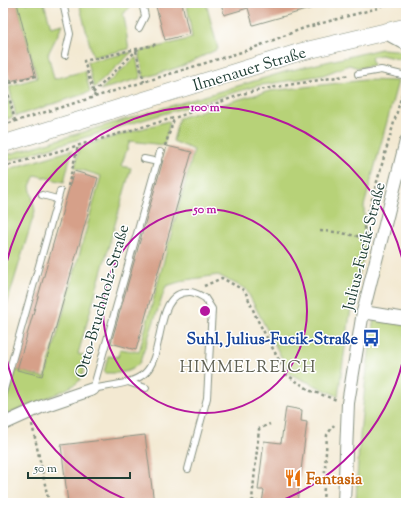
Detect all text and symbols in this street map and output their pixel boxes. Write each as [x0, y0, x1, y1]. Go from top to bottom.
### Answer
street label: Ilmenauer Straße [190, 42, 309, 99]
text: 100 m [189, 99, 220, 117]
street label: Julius-Fucik-Straße [338, 180, 392, 314]
text: 50 m [193, 201, 217, 219]
street label: Otto-Bruchholz-Straße [70, 222, 136, 381]
centre of rings [198, 304, 212, 318]
bus stop icon: Suhl, Julius-Fucik-Straße [361, 328, 381, 348]
place label: Suhl, Julius-Fucik-Straße [187, 329, 359, 352]
district label: HIMMELREICH [179, 356, 317, 380]
scale bar [28, 454, 130, 480]
text: 50 m [33, 460, 57, 478]
restaurant icon: Fantasia [283, 468, 303, 488]
place label: Fantasia [306, 469, 363, 492]

